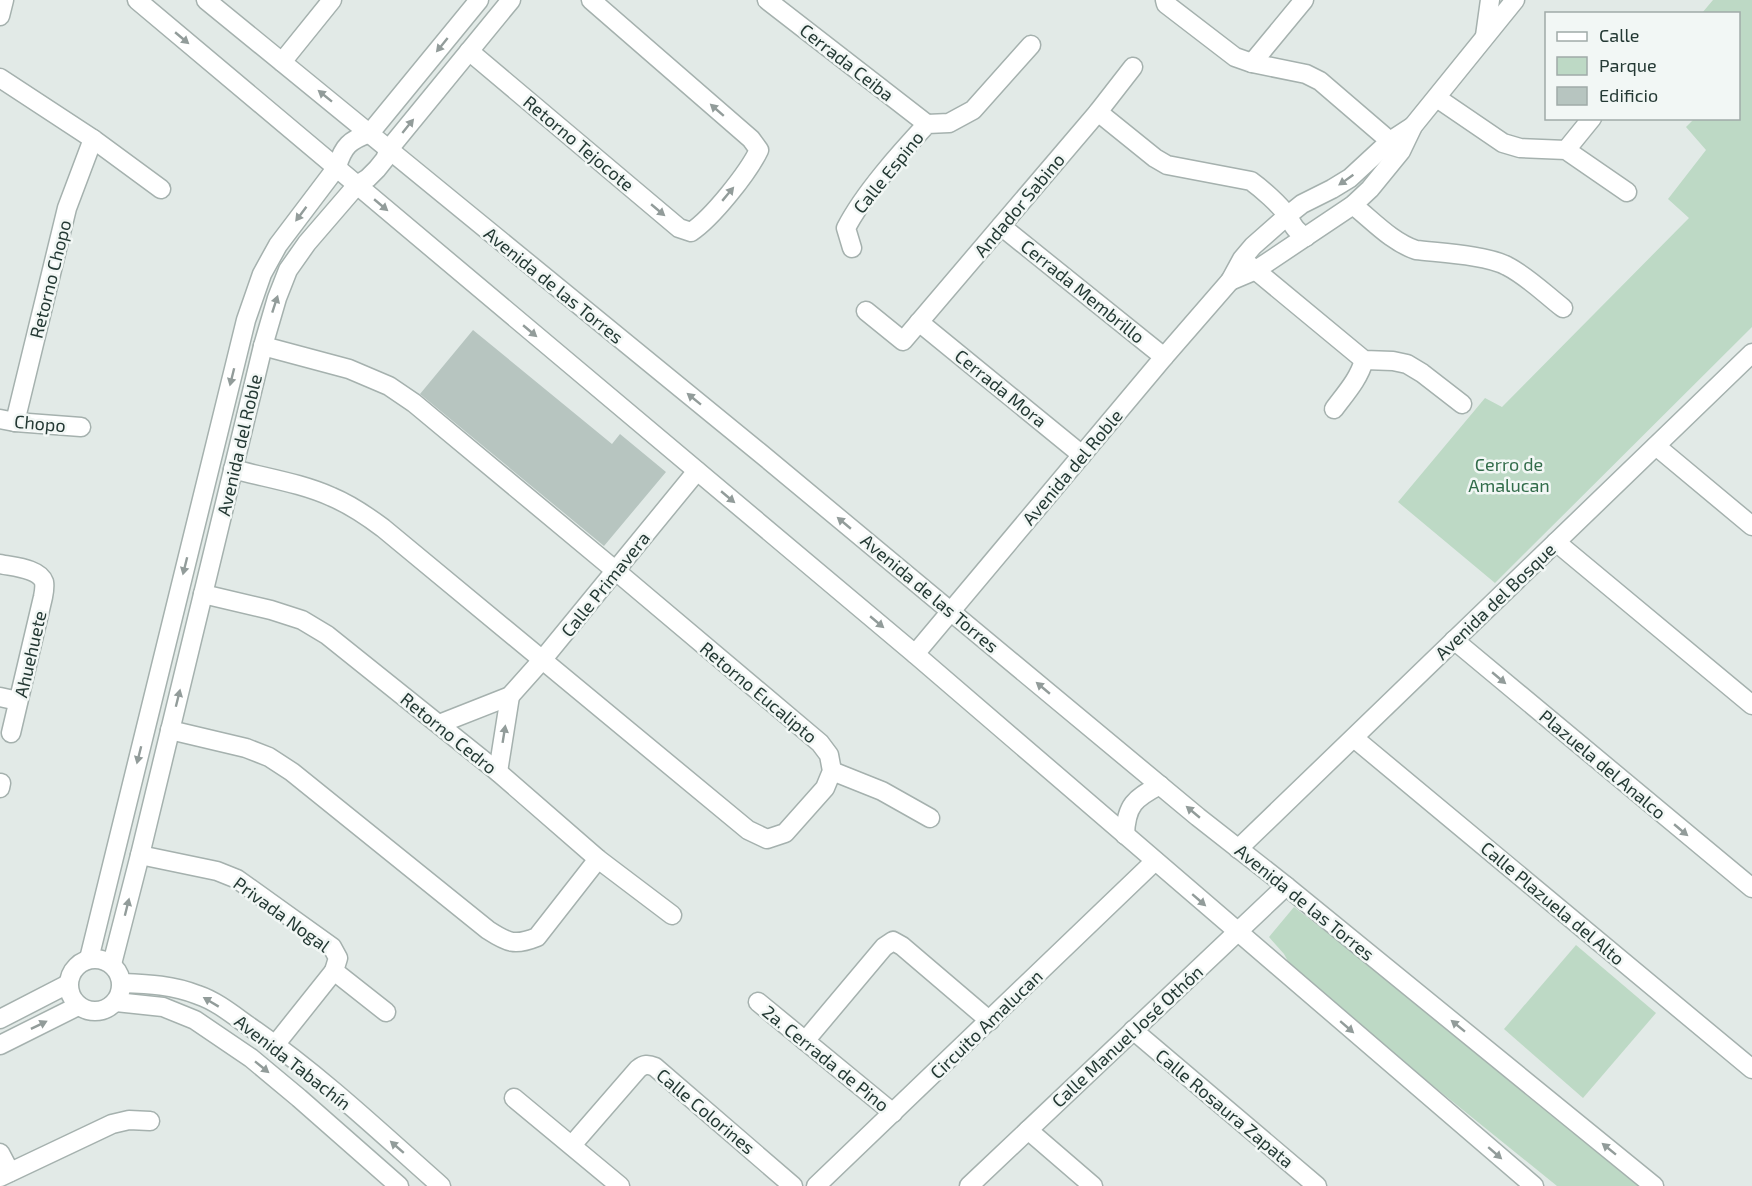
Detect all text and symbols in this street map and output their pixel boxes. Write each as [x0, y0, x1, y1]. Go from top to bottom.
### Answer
legend [1545, 12, 1740, 120]
street label: Cerrada Ceiba [796, 19, 898, 105]
text: Calle [1599, 24, 1640, 46]
one-way arrow [174, 31, 190, 44]
one-way arrow [436, 37, 449, 52]
text: Parque [1599, 54, 1657, 76]
text: Edificio [1599, 84, 1658, 106]
street label: Retorno Tejocote [519, 90, 639, 196]
one-way arrow [317, 91, 332, 103]
one-way arrow [710, 104, 725, 117]
one-way arrow [401, 118, 413, 133]
street label: Calle Espino [848, 126, 928, 218]
street label: Andador Sabino [969, 149, 1069, 261]
one-way arrow [1339, 174, 1355, 186]
one-way arrow [721, 186, 734, 201]
one-way arrow [373, 198, 388, 211]
one-way arrow [650, 203, 665, 216]
one-way arrow [296, 206, 308, 221]
street label: Retorno Chopo [25, 217, 75, 341]
street label: Avenida de las Torres [480, 222, 628, 348]
street label: Cerrada Membrillo [1017, 234, 1149, 348]
one-way arrow [271, 295, 280, 313]
one-way arrow [522, 324, 538, 337]
street label: Cerrada Mora [951, 344, 1051, 432]
one-way arrow [227, 367, 237, 386]
street label: Avenida del Roble [212, 372, 266, 518]
one-way arrow [686, 392, 702, 405]
street label: Avenida del Roble [1017, 405, 1127, 529]
street label: Chopo [13, 410, 67, 436]
park label: Cerro de Amalucan [1468, 453, 1550, 496]
one-way arrow [720, 490, 736, 503]
one-way arrow [836, 516, 852, 529]
street label: Calle Primavera [556, 527, 654, 641]
street label: Avenida de las Torres [857, 529, 1003, 657]
street label: Avenida del Bosque [1430, 538, 1560, 664]
one-way arrow [180, 557, 190, 575]
street label: Ahuehuete [9, 608, 51, 700]
one-way arrow [869, 615, 884, 628]
street label: Retorno Eucalipto [696, 637, 822, 747]
one-way arrow [1491, 671, 1506, 684]
one-way arrow [1035, 681, 1051, 694]
one-way arrow [174, 688, 184, 707]
street label: Retorno Cedro [397, 688, 501, 778]
street label: Plazuela del Analco [1535, 705, 1671, 823]
one-way arrow [500, 725, 509, 744]
one-way arrow [133, 746, 143, 765]
one-way arrow [1185, 807, 1200, 819]
one-way arrow [1673, 823, 1689, 836]
street label: Calle Plazuela del Alto [1477, 837, 1629, 969]
street label: Avenida de las Torres [1231, 839, 1379, 965]
street label: Privada Nogal [229, 872, 335, 957]
one-way arrow [1191, 893, 1207, 906]
one-way arrow [122, 898, 132, 917]
street label: Calle Manuel José Othón [1047, 960, 1207, 1112]
street label: Circuito Amalucan [925, 965, 1047, 1083]
one-way arrow [203, 996, 219, 1007]
street label: 2a. Cerrada de Pino [758, 1000, 894, 1116]
street label: Avenida Tabachín [230, 1010, 356, 1114]
one-way arrow [1339, 1020, 1355, 1033]
one-way arrow [1450, 1020, 1465, 1033]
one-way arrow [31, 1021, 48, 1030]
street label: Calle Rosaura Zapata [1152, 1044, 1298, 1172]
one-way arrow [254, 1060, 269, 1073]
street label: Calle Colorines [652, 1064, 760, 1158]
one-way arrow [390, 1141, 405, 1154]
one-way arrow [1602, 1143, 1617, 1156]
one-way arrow [1487, 1146, 1502, 1159]

